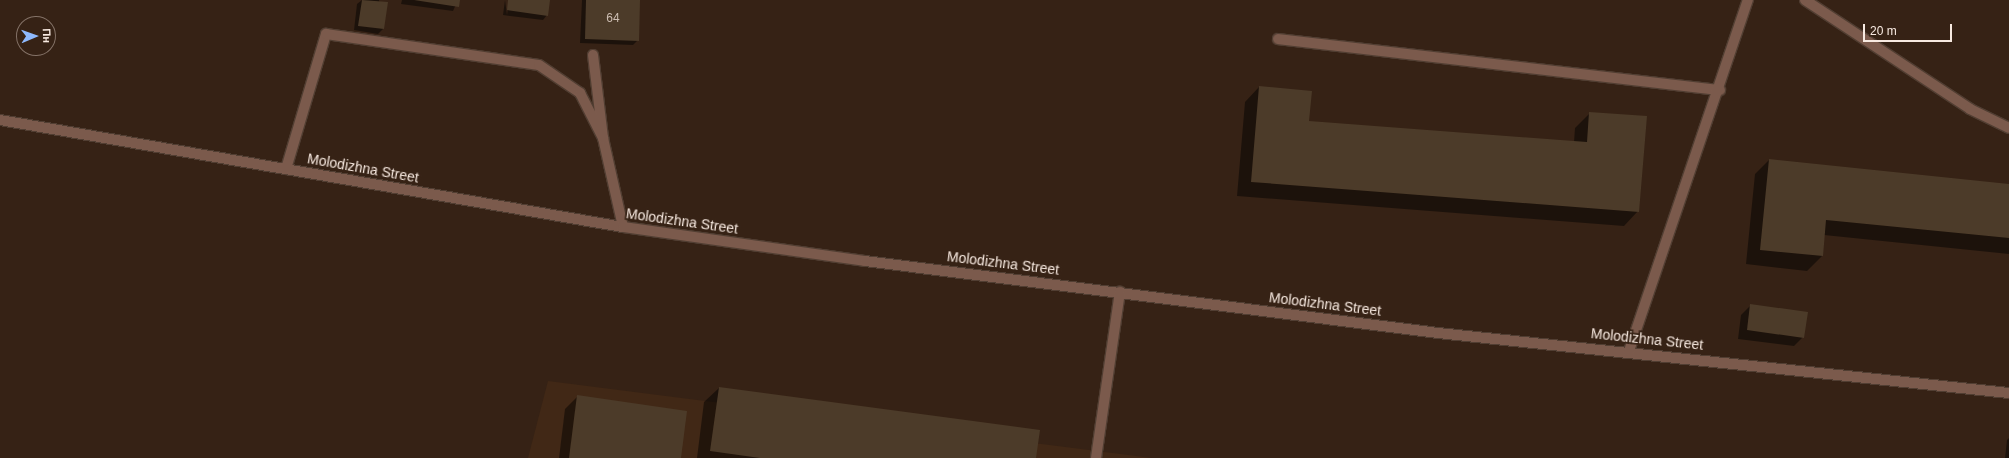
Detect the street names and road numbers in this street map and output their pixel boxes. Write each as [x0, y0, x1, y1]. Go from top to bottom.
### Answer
street label: Molodizhna Street [306, 150, 420, 186]
street label: Molodizhna Street [625, 205, 739, 237]
street label: Molodizhna Street [946, 248, 1060, 278]
street label: Molodizhna Street [1268, 289, 1382, 319]
street label: Molodizhna Street [1590, 325, 1704, 353]

